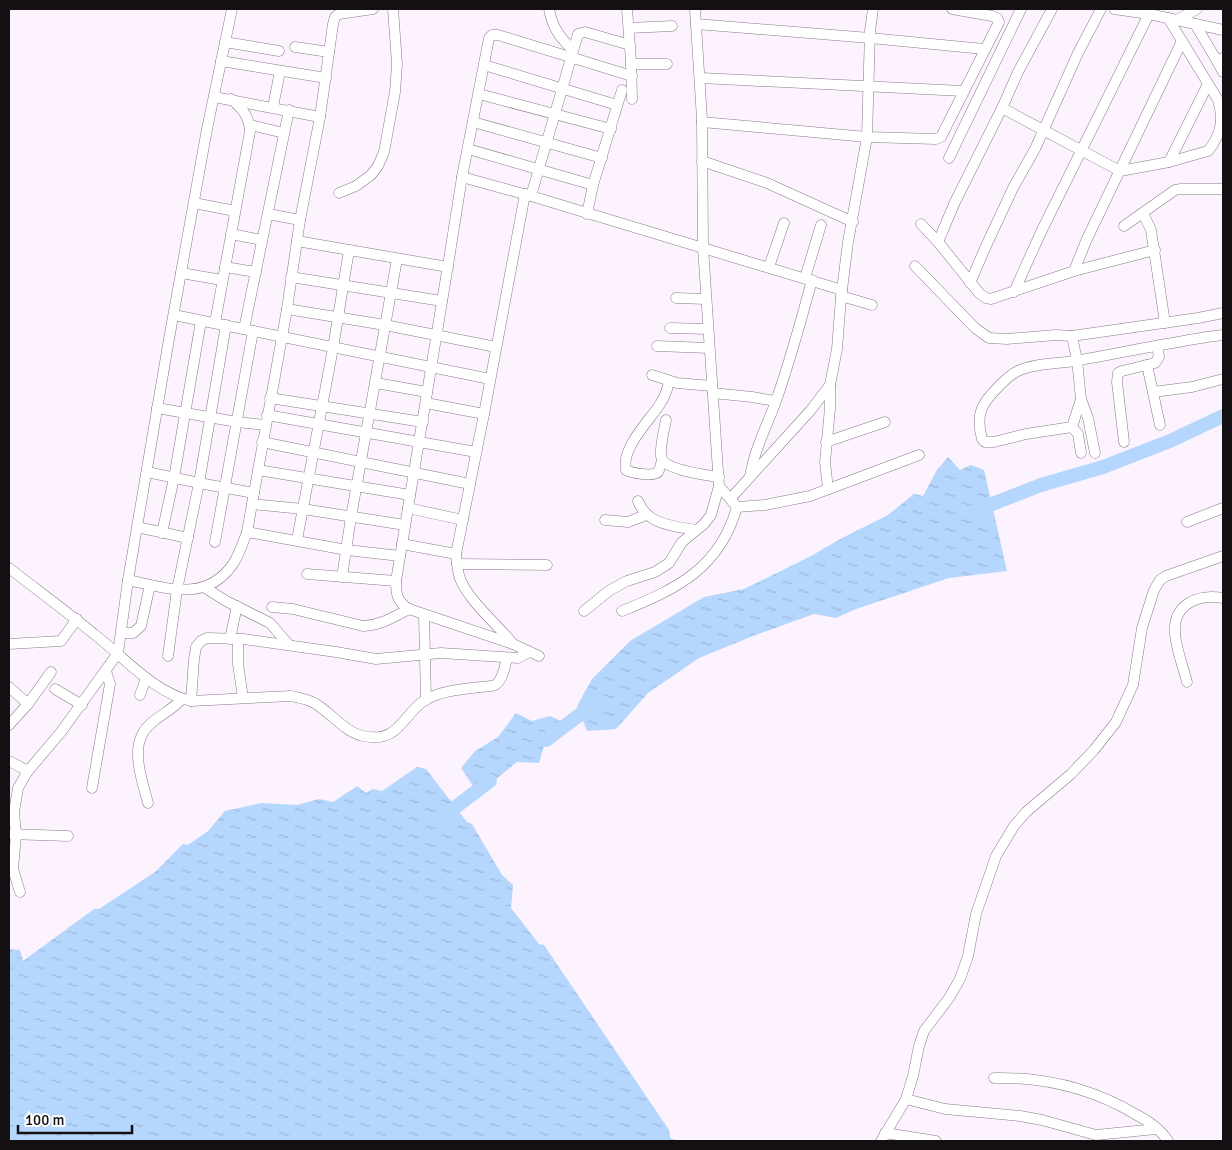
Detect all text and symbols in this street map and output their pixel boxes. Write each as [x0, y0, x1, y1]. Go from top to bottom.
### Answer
scale bar [18, 1102, 131, 1134]
text: 100 m [25, 1111, 65, 1129]

